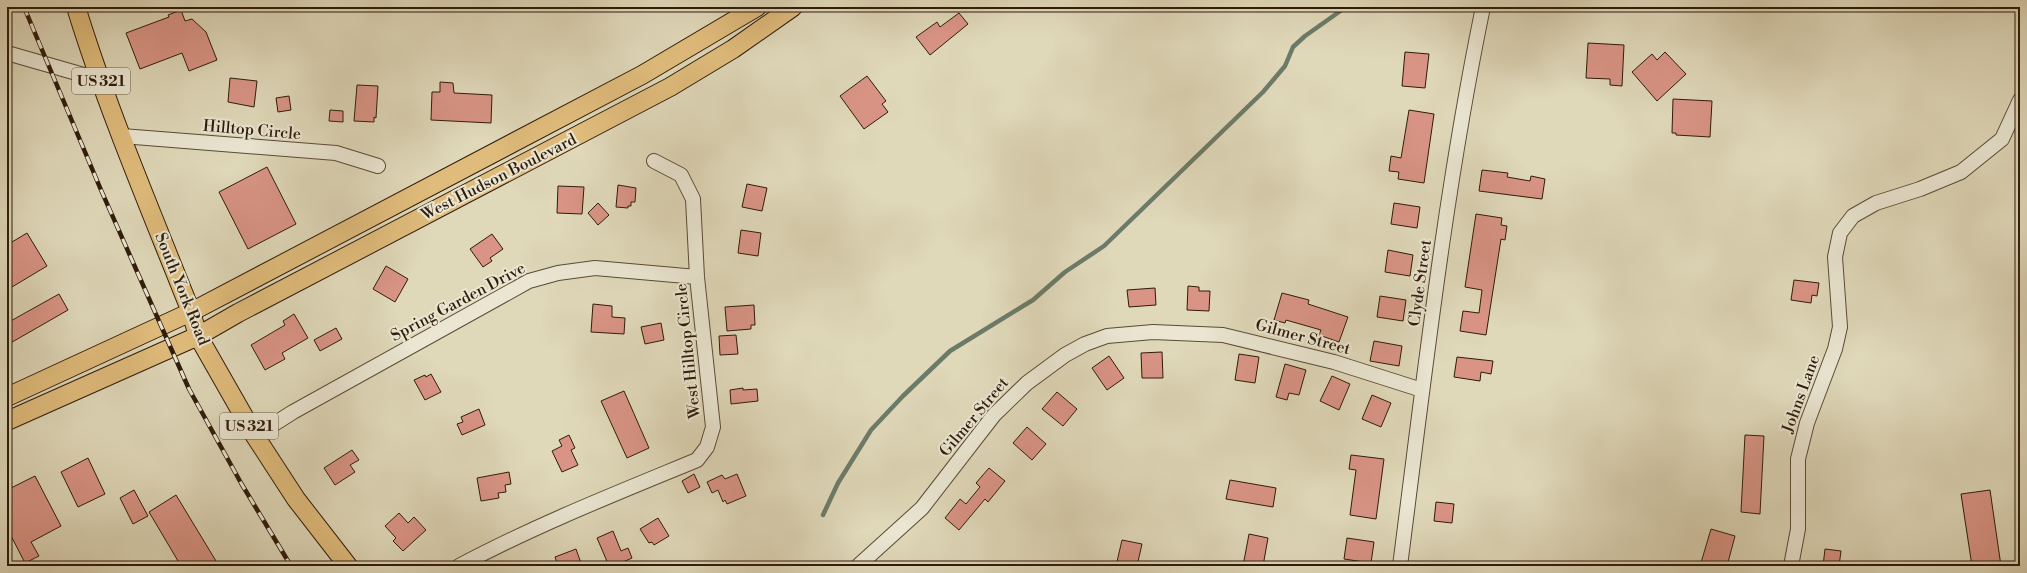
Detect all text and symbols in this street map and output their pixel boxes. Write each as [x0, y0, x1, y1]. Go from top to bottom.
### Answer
road number: US 321 [72, 68, 130, 94]
street label: Hilltop Circle [202, 116, 302, 144]
street label: West Hudson Boulevard [417, 129, 580, 225]
street label: South York Road [150, 230, 214, 348]
street label: Clyde Street [1404, 238, 1436, 328]
street label: Spring Garden Drive [387, 258, 529, 346]
street label: West Hilltop Circle [671, 282, 705, 421]
street label: Gilmer Street [1253, 315, 1353, 359]
street label: Johns Lane [1777, 352, 1824, 437]
street label: Gilmer Street [935, 373, 1013, 461]
road number: US 321 [220, 413, 278, 439]

